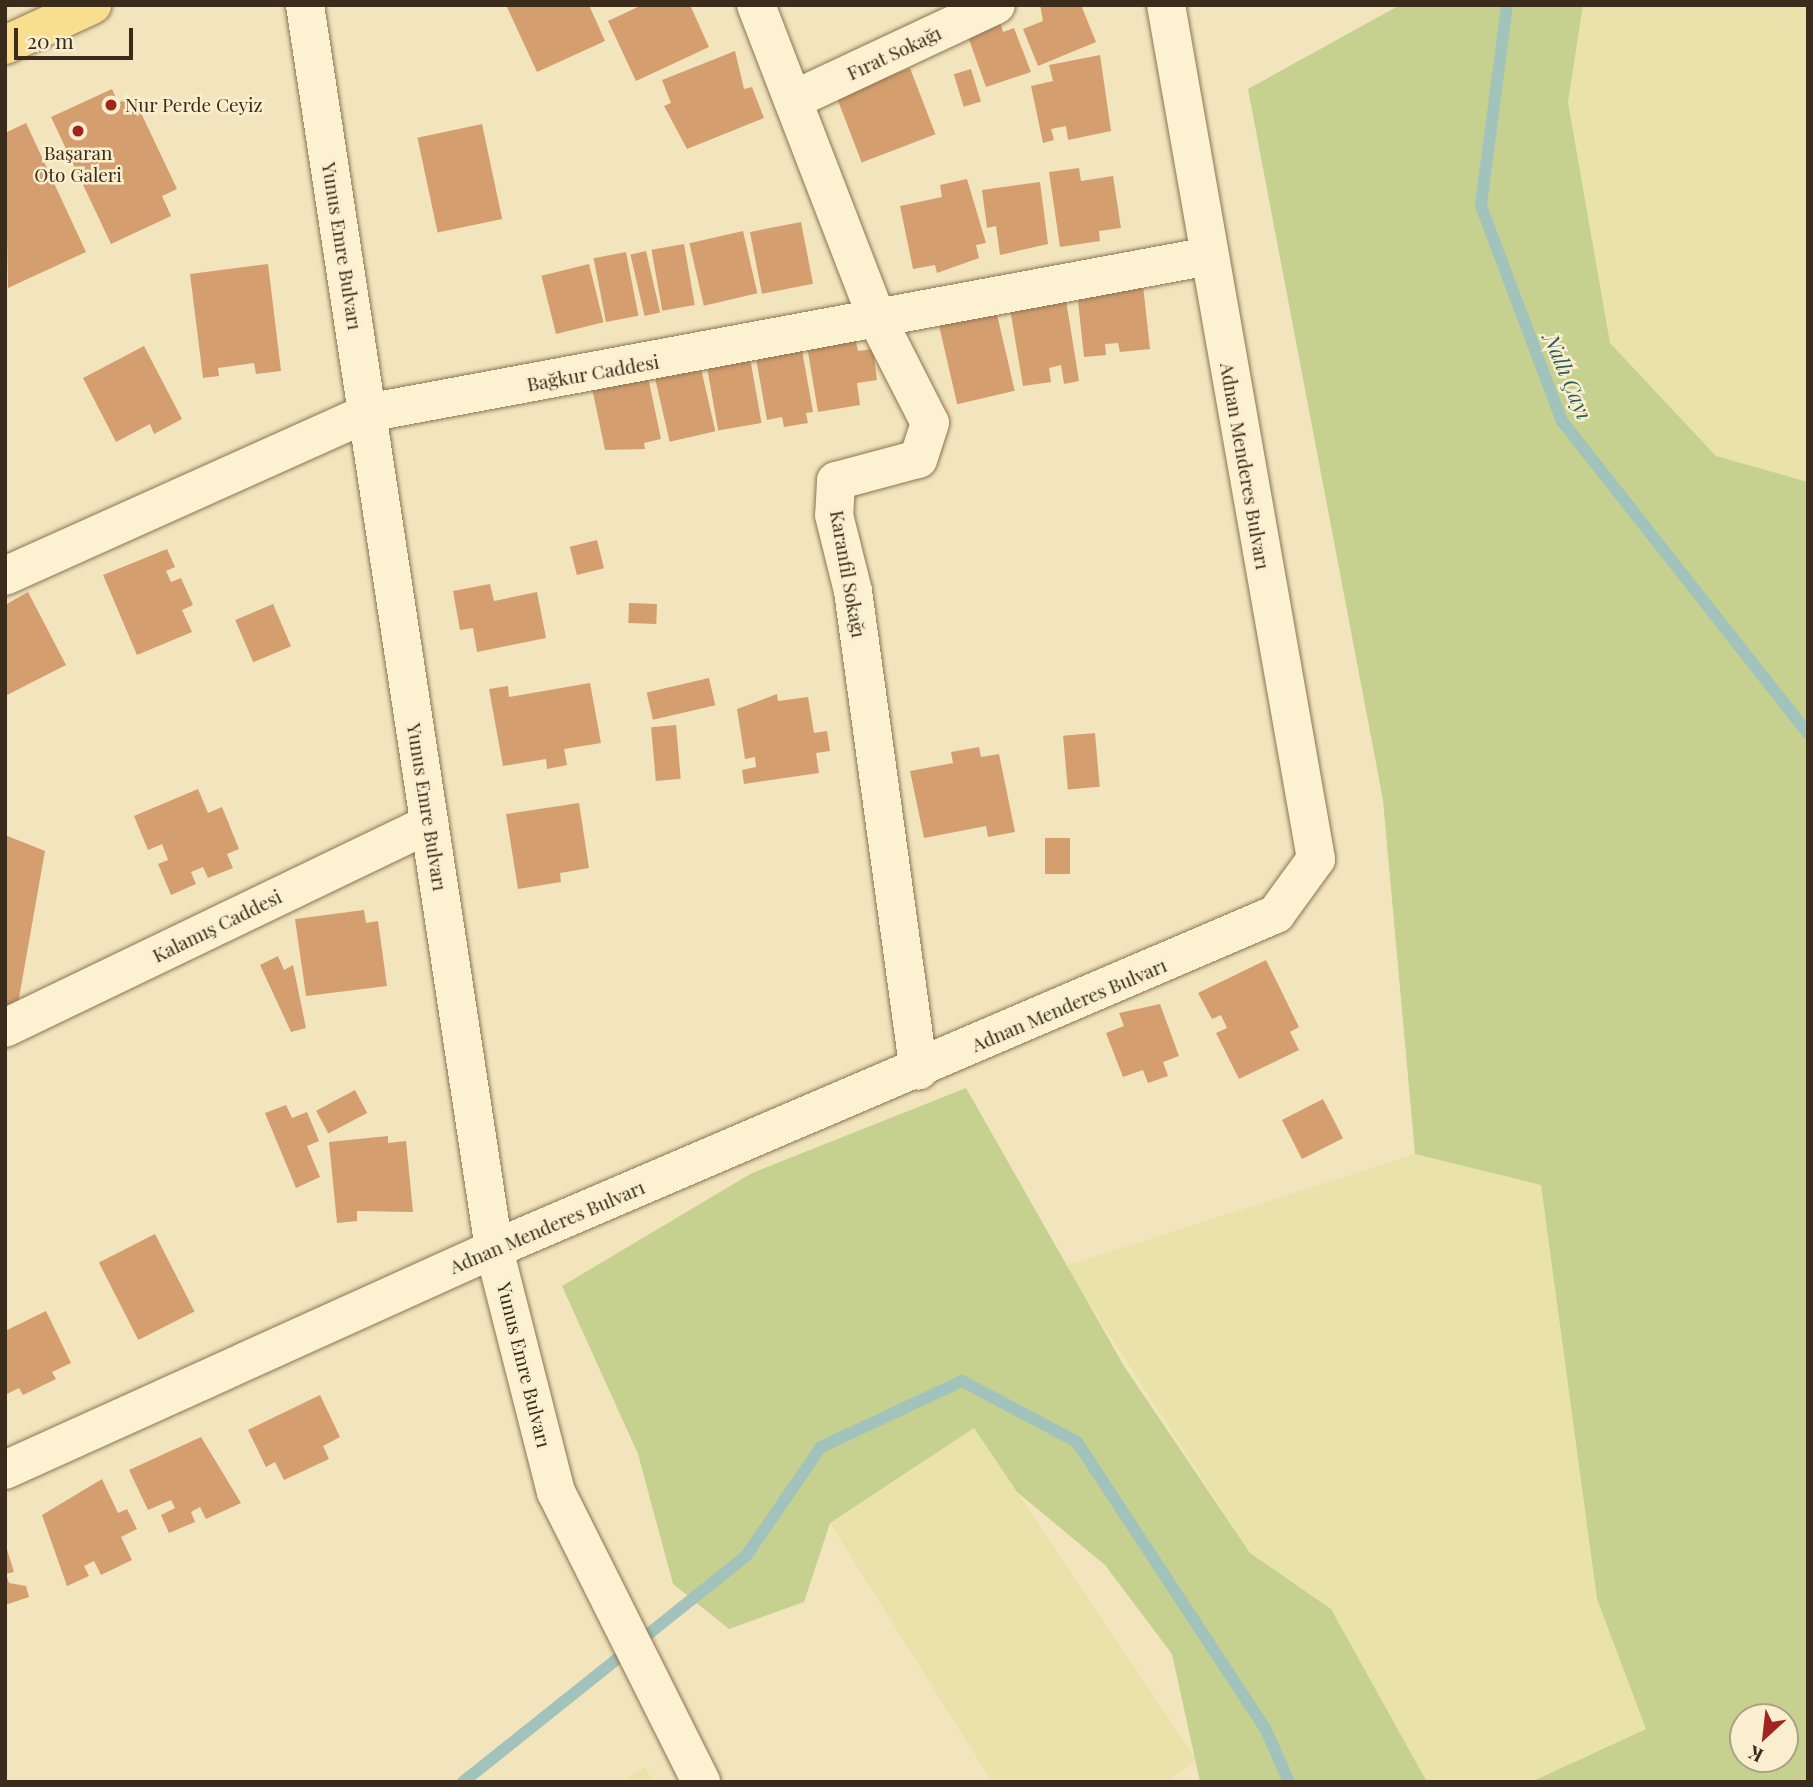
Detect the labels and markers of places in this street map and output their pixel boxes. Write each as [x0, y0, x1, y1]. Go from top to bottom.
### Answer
place label: Nur Perde Ceyiz [125, 94, 263, 116]
marker: Nur Perde Ceyiz [103, 97, 119, 113]
marker: Başaran Oto Galeri [70, 123, 86, 139]
place label: Başaran Oto Galeri [34, 142, 122, 186]

